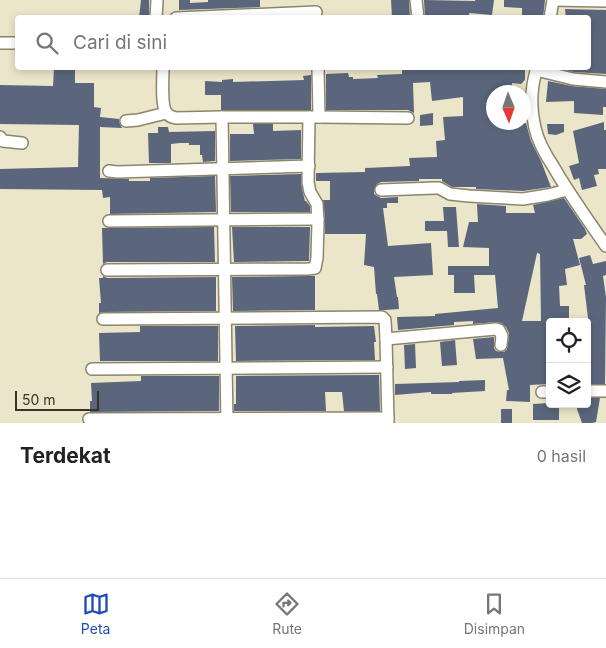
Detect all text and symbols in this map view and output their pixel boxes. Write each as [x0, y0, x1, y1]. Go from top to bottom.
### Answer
search box [15, 15, 591, 70]
icon: search [33, 29, 61, 57]
text: Cari di sini [73, 31, 167, 54]
north arrow [486, 85, 531, 130]
map controls [546, 318, 591, 408]
button: locate [546, 318, 591, 363]
button: layers [546, 363, 591, 408]
scale bar [15, 388, 99, 411]
text: 50 m [22, 391, 56, 408]
text: Terdekat [20, 443, 111, 468]
text: 0 hasil [537, 446, 586, 466]
tab: Peta [81, 590, 110, 637]
tab: Rute [272, 590, 302, 637]
tab: Disimpan [464, 590, 525, 637]

